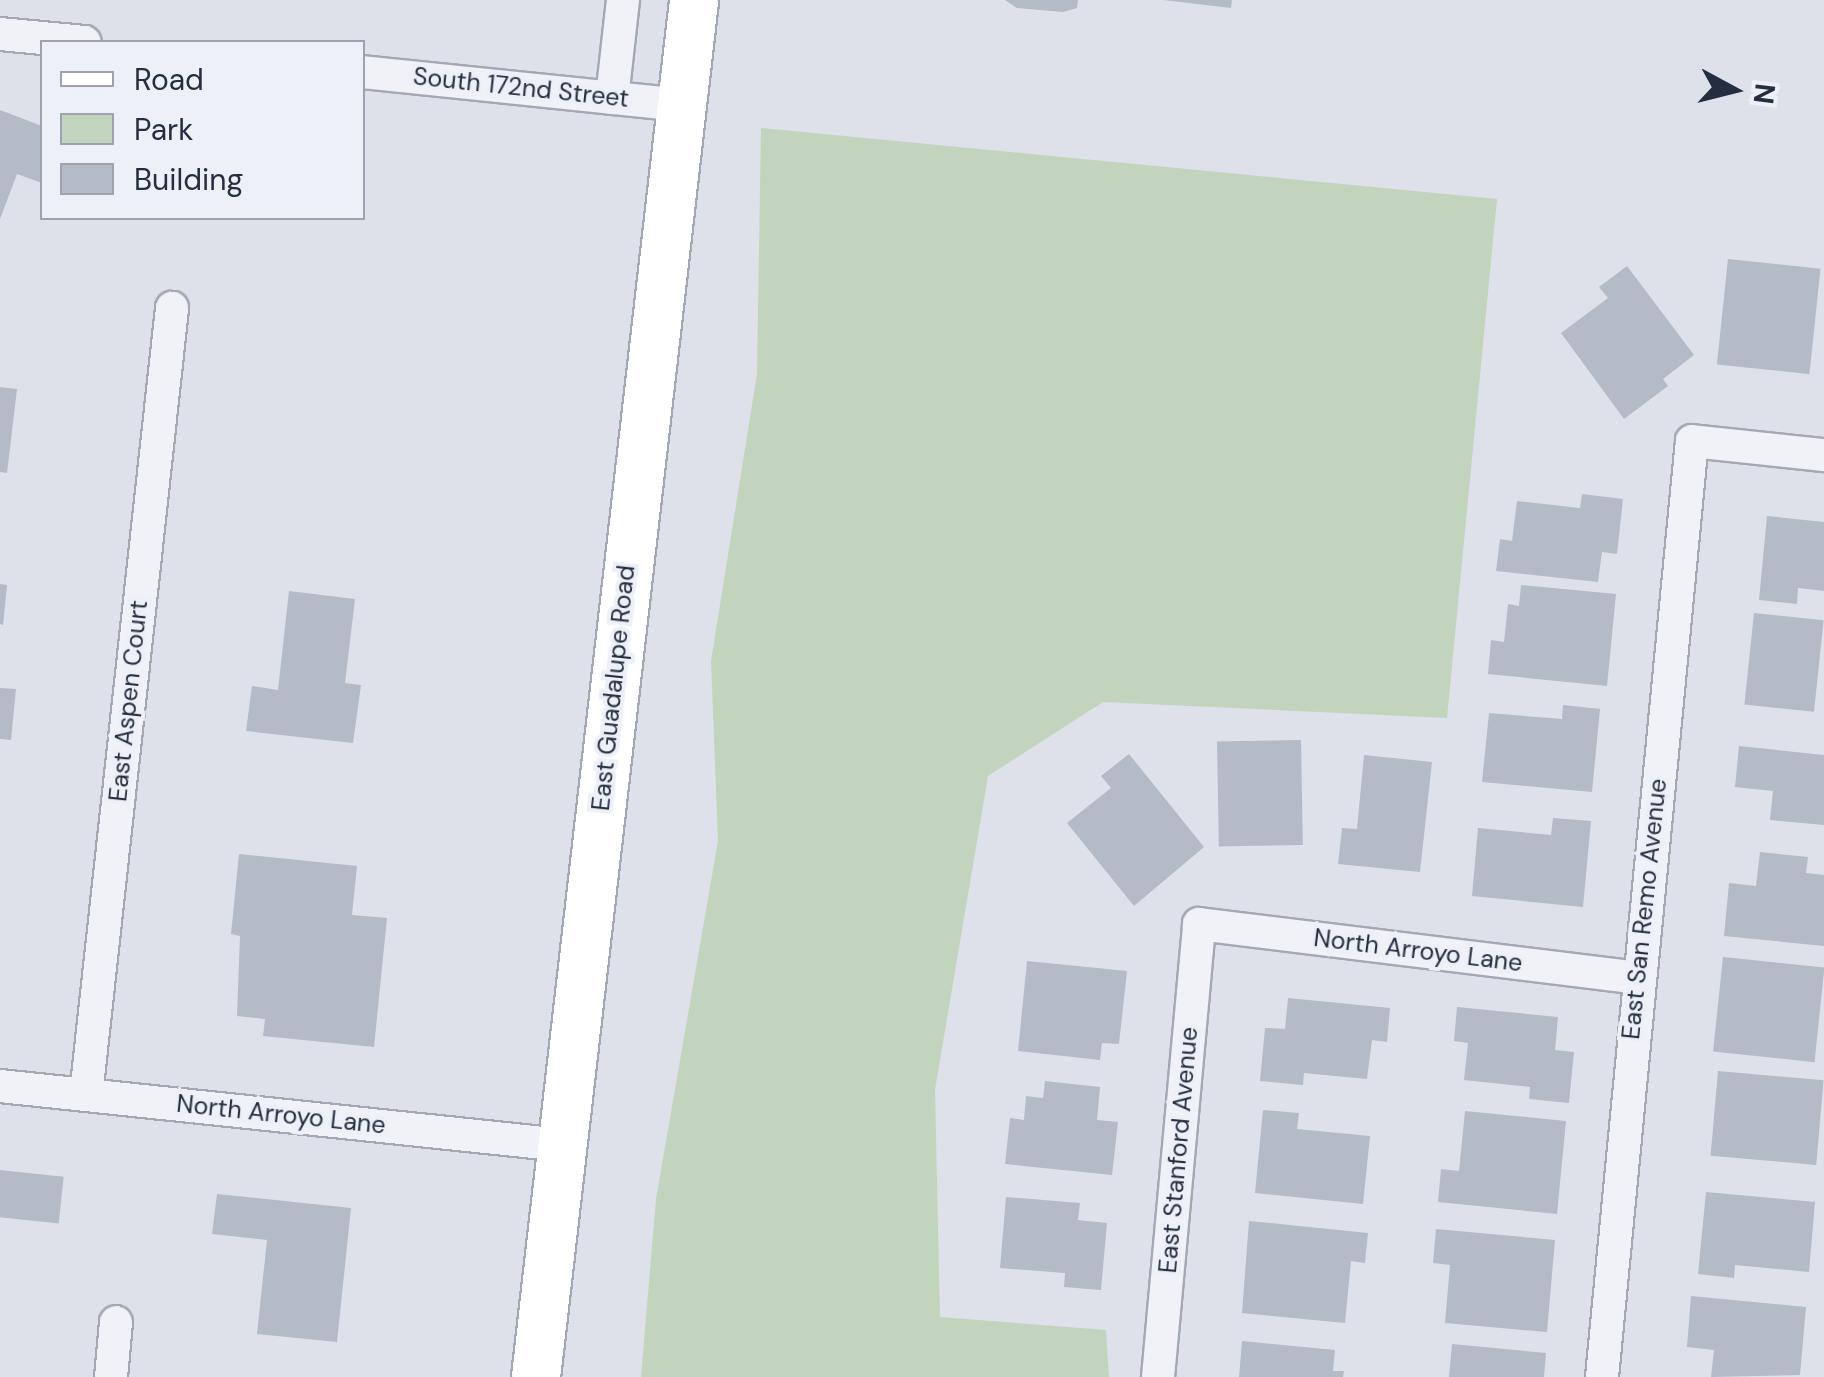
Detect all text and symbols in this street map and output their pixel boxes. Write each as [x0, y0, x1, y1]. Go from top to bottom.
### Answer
legend [40, 40, 365, 220]
north arrow [1684, 40, 1784, 140]
text: Road [134, 60, 204, 99]
street label: South 172nd Street [412, 62, 630, 114]
text: N [1745, 81, 1784, 106]
text: Park [134, 110, 193, 149]
text: Building [134, 160, 243, 199]
street label: East Guadalupe Road [586, 564, 642, 812]
street label: East Aspen Court [104, 599, 154, 803]
street label: East San Remo Avenue [1616, 777, 1674, 1041]
street label: North Arroyo Lane [1312, 923, 1524, 979]
street label: East Stanford Avenue [1153, 1026, 1205, 1274]
street label: North Arroyo Lane [175, 1089, 387, 1141]

